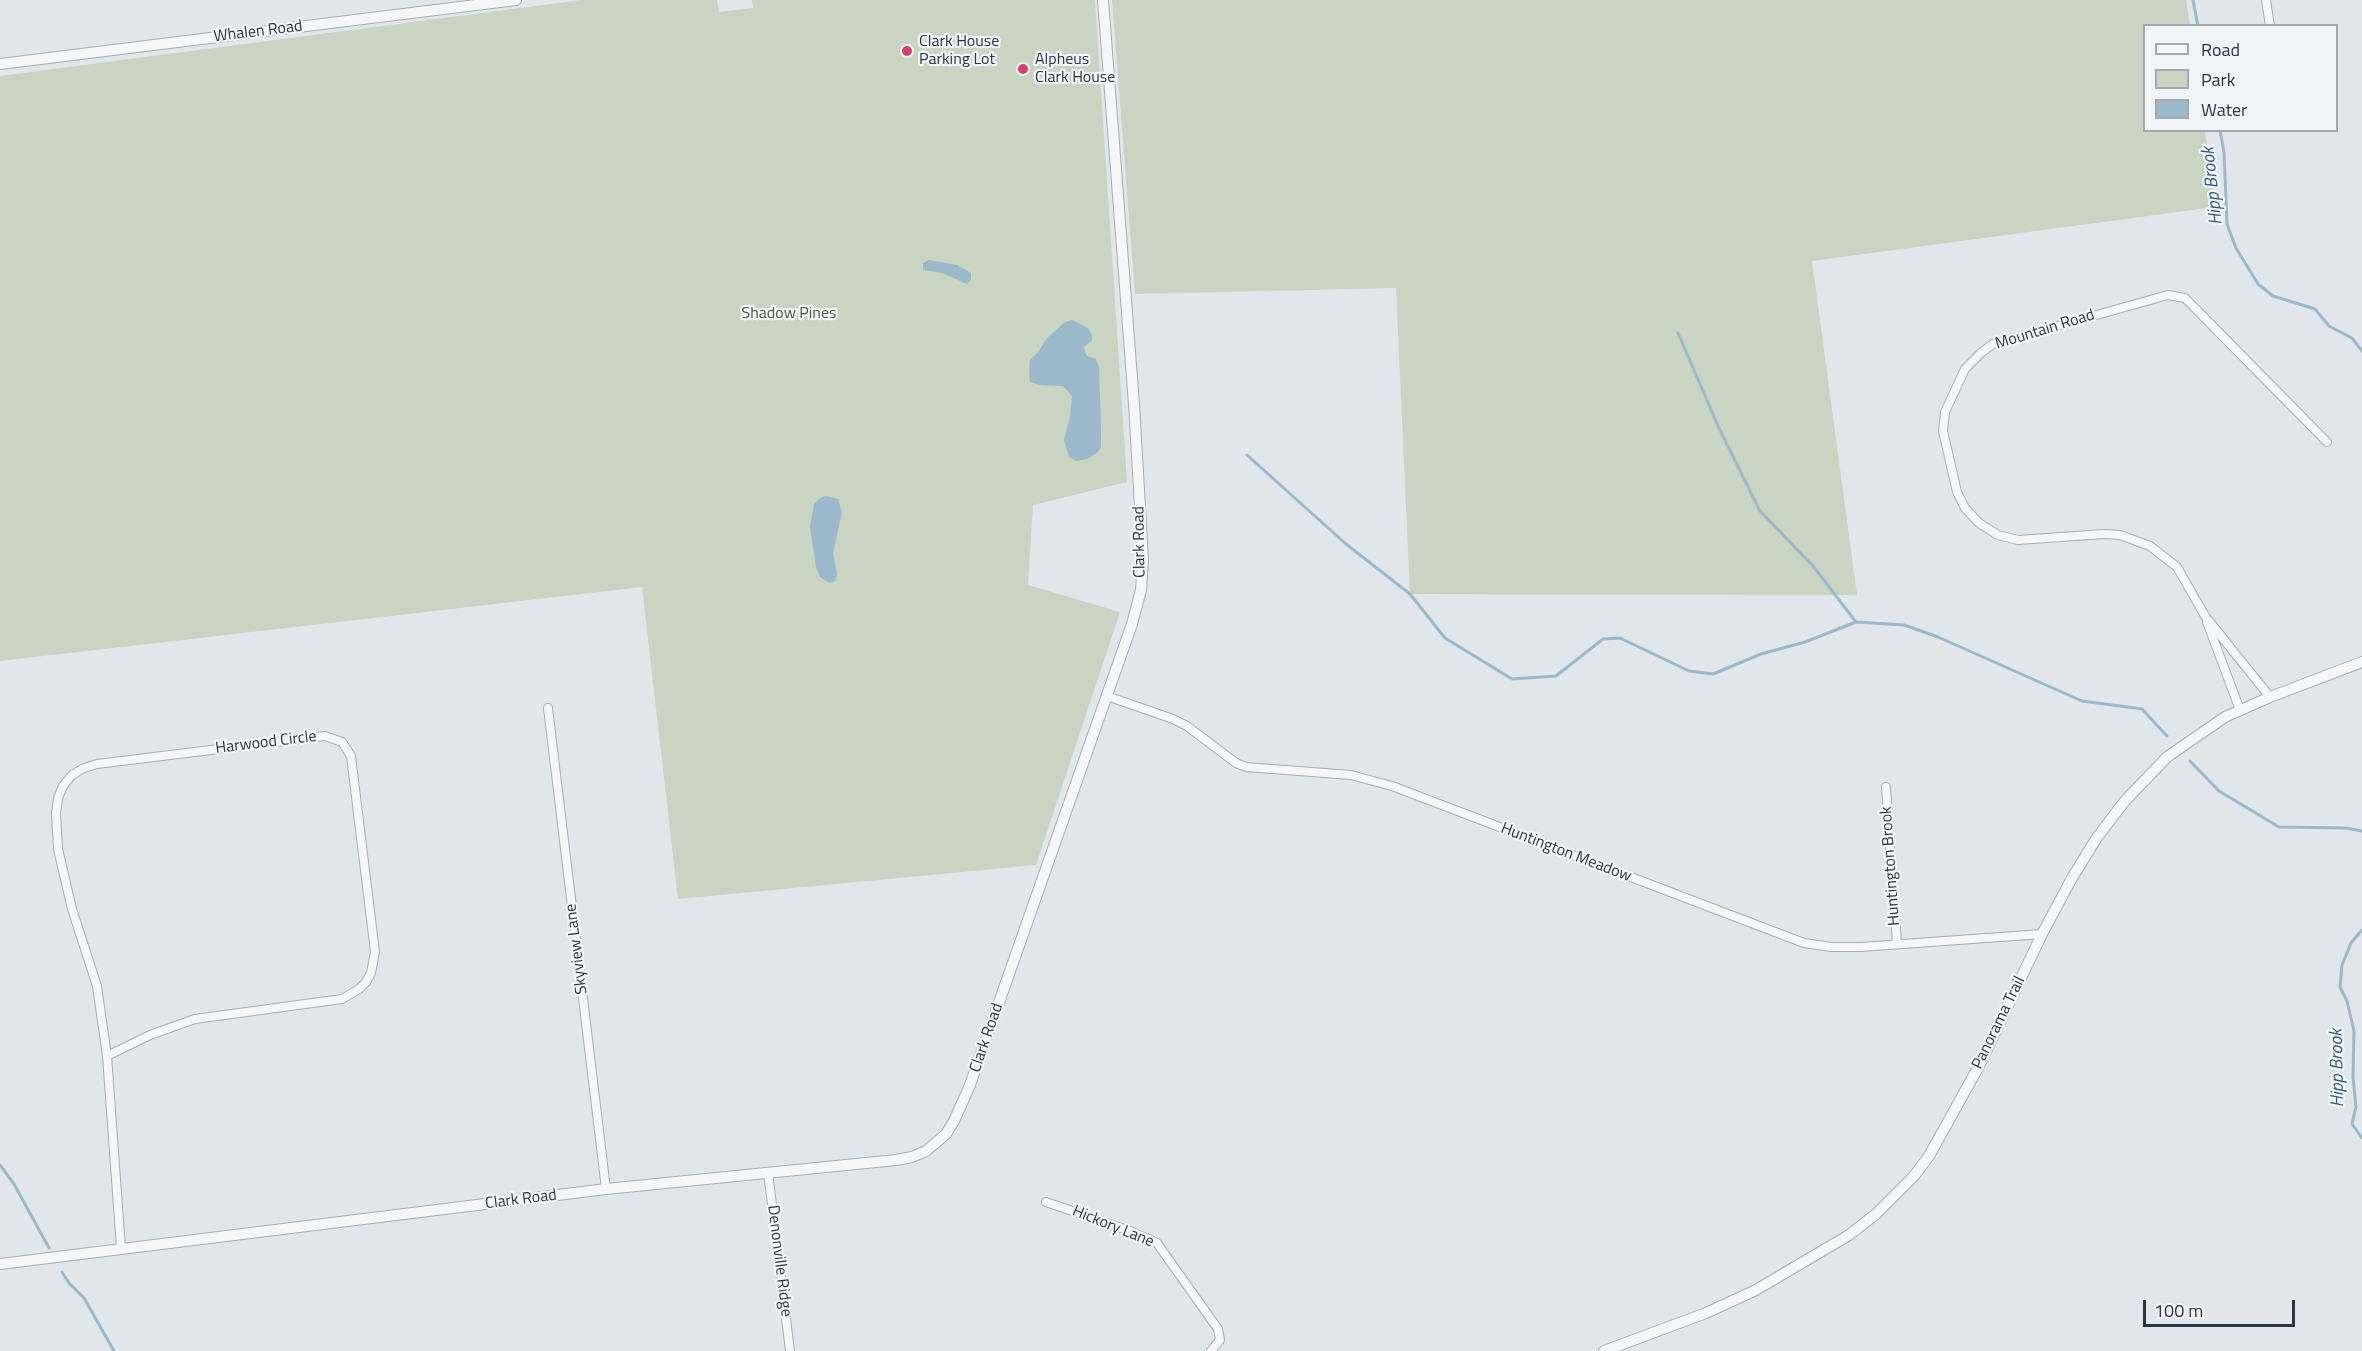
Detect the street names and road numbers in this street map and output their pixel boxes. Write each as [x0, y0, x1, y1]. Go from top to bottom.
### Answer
street label: Whalen Road [213, 17, 303, 47]
street label: Mountain Road [1993, 306, 2097, 354]
street label: Clark Road [1130, 506, 1150, 578]
street label: Harwood Circle [214, 727, 318, 759]
street label: Huntington Brook [1877, 806, 1905, 926]
street label: Huntington Meadow [1498, 819, 1634, 887]
street label: Skyview Lane [562, 903, 592, 995]
street label: Panorama Trail [1968, 974, 2030, 1072]
street label: Clark Road [966, 1001, 1008, 1075]
street label: Clark Road [484, 1186, 558, 1214]
street label: Hickory Lane [1069, 1202, 1157, 1252]
street label: Denonville Ridge [763, 1204, 795, 1318]

